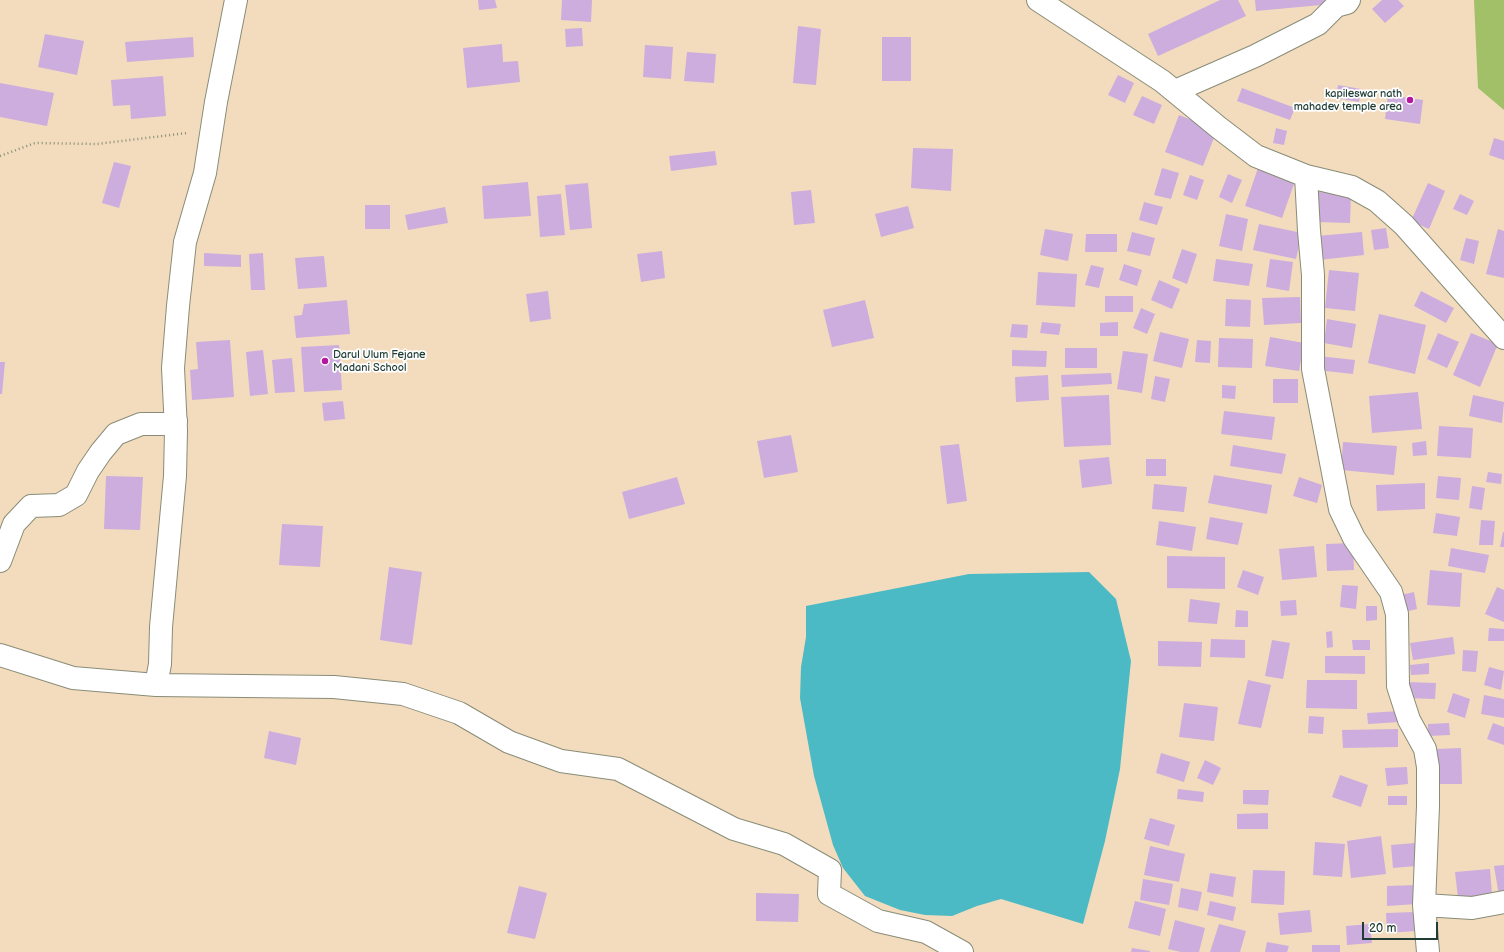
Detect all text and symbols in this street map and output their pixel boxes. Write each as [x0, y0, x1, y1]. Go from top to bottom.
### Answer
place label: kapileswar nath mahadev temple area [1294, 87, 1402, 113]
marker: kapileswar nath mahadev temple area [1405, 95, 1415, 105]
place label: Darul Ulum Fejane Madani School [333, 348, 426, 374]
marker: Darul Ulum Fejane Madani School [320, 356, 330, 366]
scale bar [1364, 914, 1440, 940]
text: 20 m [1369, 921, 1396, 936]

